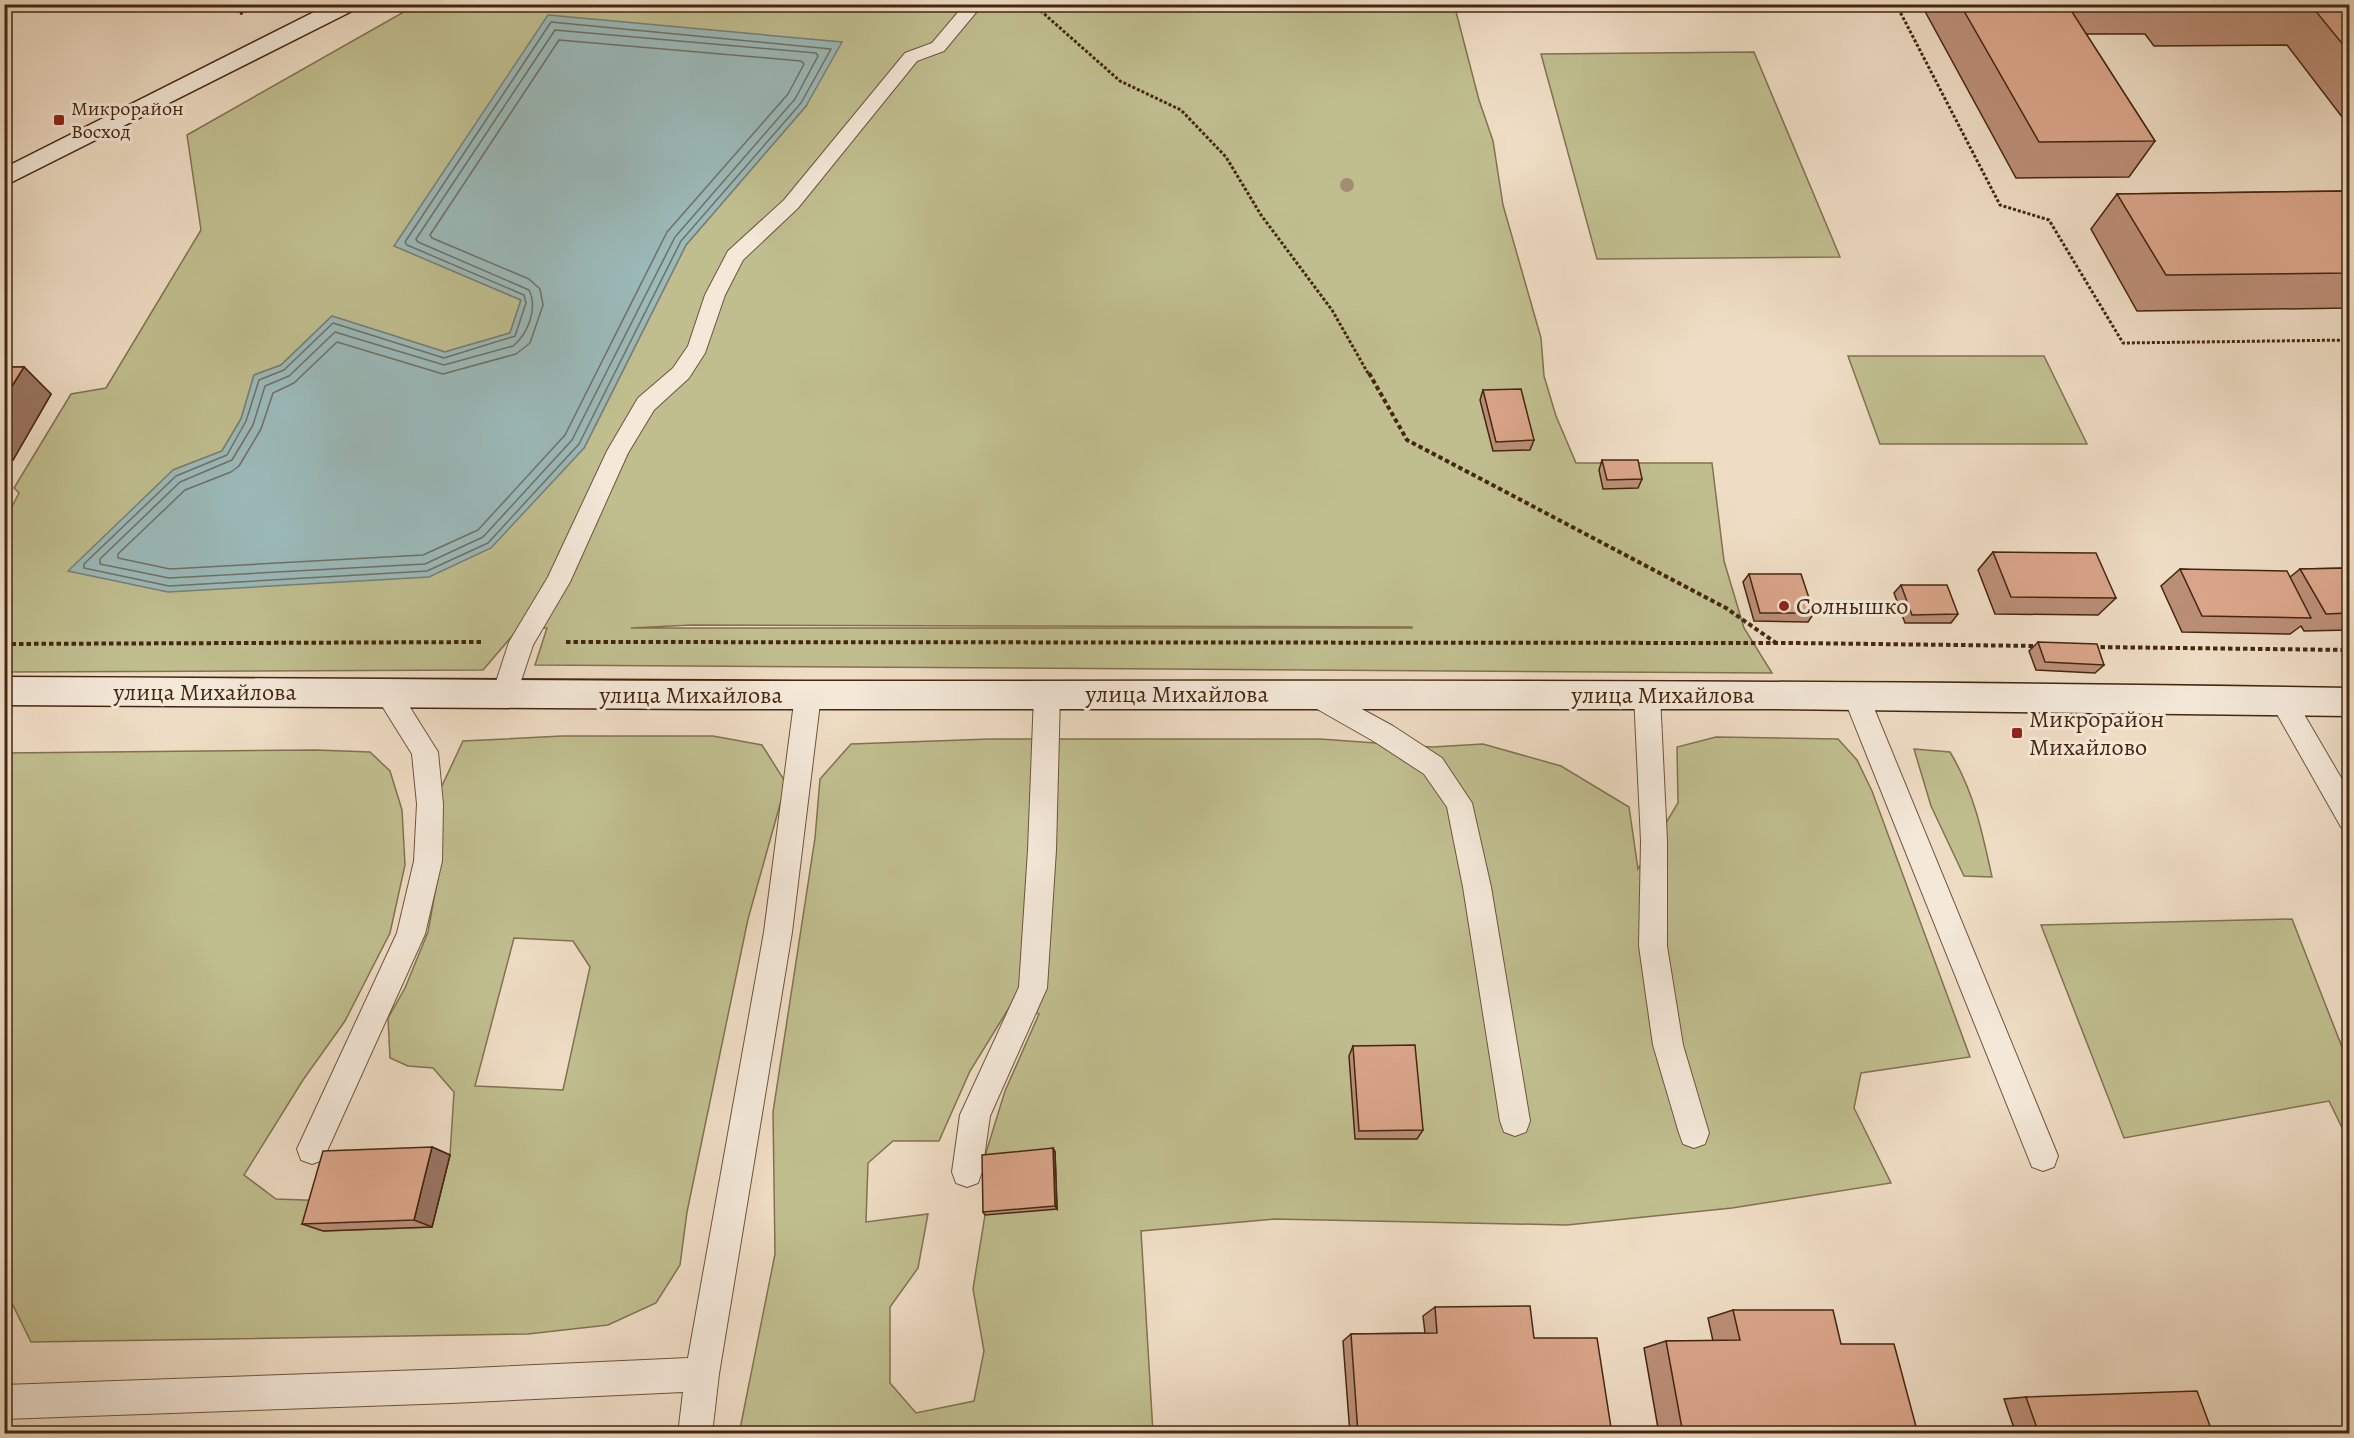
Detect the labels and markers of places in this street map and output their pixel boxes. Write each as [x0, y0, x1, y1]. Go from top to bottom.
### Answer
place label: Микрорайон Восход [71, 95, 184, 145]
marker: Микрорайон Восход [52, 113, 66, 127]
place label: Солнышко [1796, 590, 1908, 622]
marker: Солнышко [1777, 599, 1791, 613]
place label: Микрорайон Михайлово [2029, 703, 2164, 763]
marker: Микрорайон Михайлово [2010, 726, 2024, 740]

